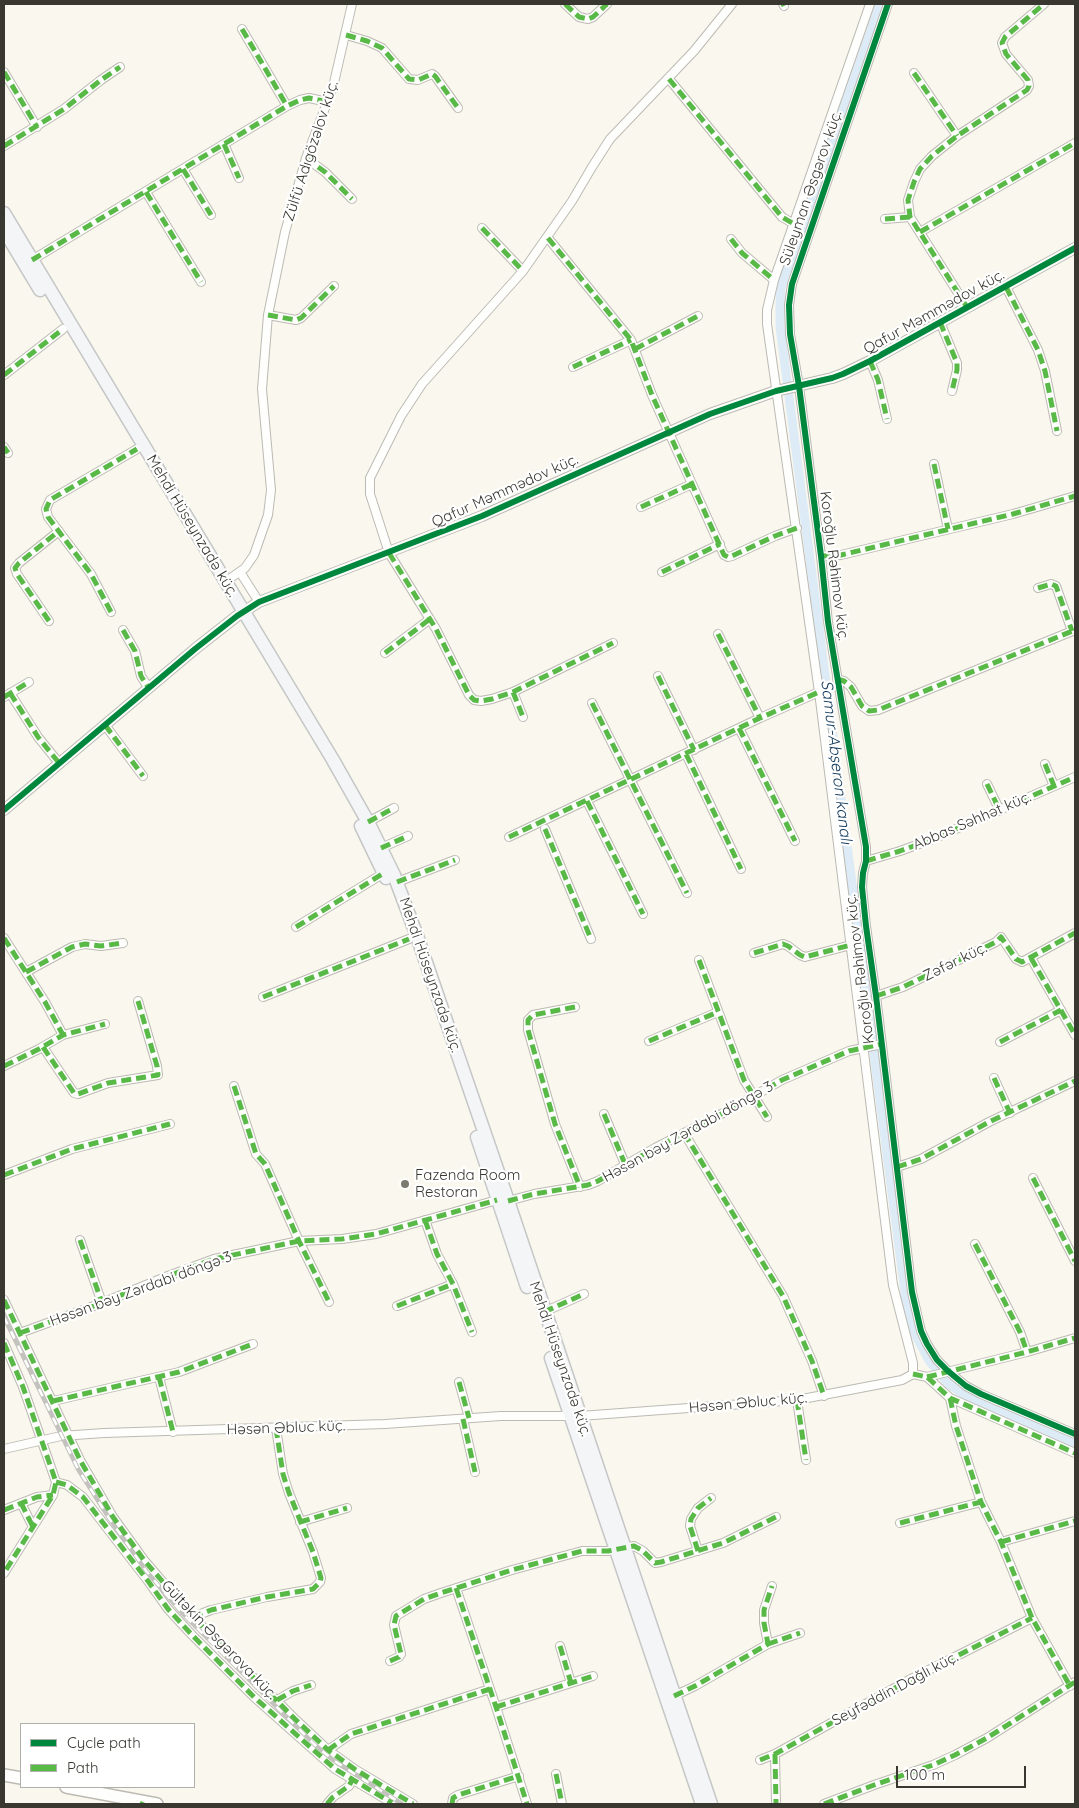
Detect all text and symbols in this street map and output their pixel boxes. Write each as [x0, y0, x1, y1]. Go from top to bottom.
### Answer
street label: Zülfü Adıgözəlov küç. [280, 78, 342, 224]
street label: Süleyman Əsgərov küç. [776, 108, 846, 268]
street label: Qafur Məmmədov küç. [860, 266, 1008, 358]
street label: Qafur Məmmədov küç. [429, 451, 581, 531]
street label: Mehdi Hüseynzadə küç. [142, 452, 242, 600]
street label: Koroğlu Rəhimov küç. [816, 490, 852, 642]
water label: Samur-Abşeron kanalı [816, 679, 856, 845]
street label: Abbas Səhhət küç. [910, 788, 1034, 854]
street label: Koroğlu Rəhimov küç. [842, 893, 878, 1045]
street label: Mehdi Hüseynzadə küç. [395, 895, 465, 1055]
street label: Zəfər küç. [920, 939, 990, 985]
street label: Həsən bəy Zərdabi döngə 3 [599, 1077, 777, 1187]
place label: Fazenda Room Restoran [415, 1166, 521, 1201]
marker: Fazenda Room Restoran [399, 1178, 411, 1190]
street label: Həsən bəy Zərdabi döngə 3 [47, 1248, 235, 1330]
street label: Mehdi Hüseynzadə küç. [525, 1279, 595, 1439]
street label: Həsən Əbluc küç. [688, 1389, 808, 1417]
street label: Həsən Əbluc küç. [226, 1417, 346, 1439]
street label: Gültəkin Əsgərova küç. [157, 1577, 281, 1703]
street label: Seyfəddin Dağlı küç. [829, 1648, 961, 1730]
legend [20, 1723, 195, 1788]
text: Cycle path [67, 1733, 141, 1752]
scale bar [899, 1756, 1029, 1788]
text: Path [67, 1758, 99, 1777]
text: 100 m [904, 1765, 945, 1784]

